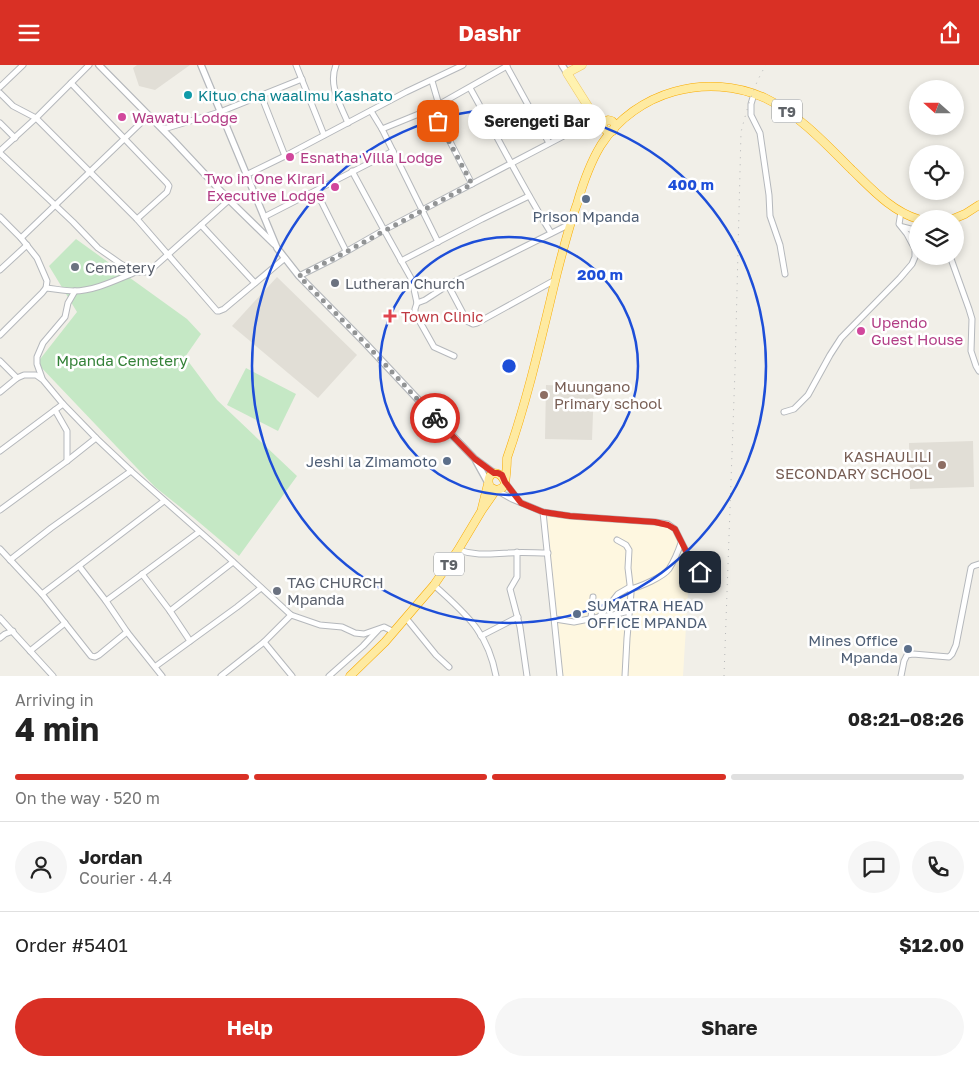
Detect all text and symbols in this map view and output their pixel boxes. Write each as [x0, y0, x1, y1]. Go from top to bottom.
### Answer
icon: menu [15, 19, 43, 47]
text: Dashr [458, 19, 521, 46]
icon: share [936, 19, 964, 47]
north arrow [909, 80, 964, 135]
map controls [909, 80, 964, 265]
place label: Kituo cha waalimu Kashato [198, 86, 393, 104]
marker: Kituo cha waalimu Kashato [182, 89, 194, 101]
road number: T9 [772, 99, 802, 123]
pin [417, 100, 459, 142]
callout: Serengeti Bar [468, 103, 606, 139]
icon: bag [424, 107, 452, 135]
place label: Wawatu Lodge [132, 108, 238, 126]
marker: Wawatu Lodge [116, 111, 128, 123]
text: Serengeti Bar [484, 111, 590, 131]
button: locate [909, 145, 964, 200]
place label: Esnatha Villa Lodge [300, 148, 443, 166]
marker: Esnatha Villa Lodge [284, 151, 296, 163]
place label: Two in One Kirari Executive Lodge [204, 169, 325, 204]
text: 400 m [668, 175, 714, 193]
marker: Two in One Kirari Executive Lodge [329, 181, 341, 193]
marker: Prison Mpanda [580, 193, 592, 205]
place label: Prison Mpanda [532, 207, 640, 225]
button: layers [909, 210, 964, 265]
place label: Cemetery [85, 258, 156, 276]
marker: Cemetery [69, 261, 81, 273]
text: 200 m [577, 265, 623, 283]
place label: Lutheran Church [345, 274, 465, 292]
marker: Lutheran Church [329, 277, 341, 289]
place label: Town Clinic [401, 307, 483, 325]
marker: Town Clinic [383, 309, 397, 323]
place label: Upendo Guest House [871, 313, 963, 348]
marker: Upendo Guest House [855, 325, 867, 337]
park label: Mpanda Cemetery [56, 351, 188, 369]
centre of rings [500, 357, 518, 375]
place label: Muungano Primary school [554, 377, 662, 412]
marker: Muungano Primary school [538, 389, 550, 401]
courier [410, 393, 460, 443]
icon: bike [421, 404, 449, 432]
place label: KASHAULILI SECONDARY SCHOOL [775, 447, 932, 482]
place label: Jeshi la Zimamoto [306, 452, 437, 470]
marker: Jeshi la Zimamoto [441, 455, 453, 467]
marker: KASHAULILI SECONDARY SCHOOL [936, 459, 948, 471]
pin [679, 551, 721, 593]
road number: T9 [434, 553, 464, 575]
icon: home [686, 558, 714, 586]
place label: TAG CHURCH Mpanda [287, 573, 384, 608]
marker: TAG CHURCH Mpanda [271, 585, 283, 597]
place label: SUMATRA HEAD OFFICE MPANDA [587, 596, 707, 631]
marker: SUMATRA HEAD OFFICE MPANDA [571, 608, 583, 620]
place label: Mines Office Mpanda [808, 631, 898, 666]
marker: Mines Office Mpanda [902, 643, 914, 655]
text: Arriving in [15, 690, 94, 710]
text: 08:21–08:26 [848, 707, 964, 730]
text: 4 min [15, 710, 99, 748]
text: On the way · 520 m [15, 788, 160, 808]
button: person [15, 841, 67, 893]
button: chat [848, 841, 900, 893]
button: phone [912, 841, 964, 893]
text: Jordan [79, 845, 143, 868]
text: Courier · 4.4 [79, 868, 172, 888]
text: Order #5401 [15, 933, 128, 956]
text: $12.00 [899, 933, 964, 956]
button: Help [15, 998, 485, 1056]
button: Share [495, 998, 964, 1056]

